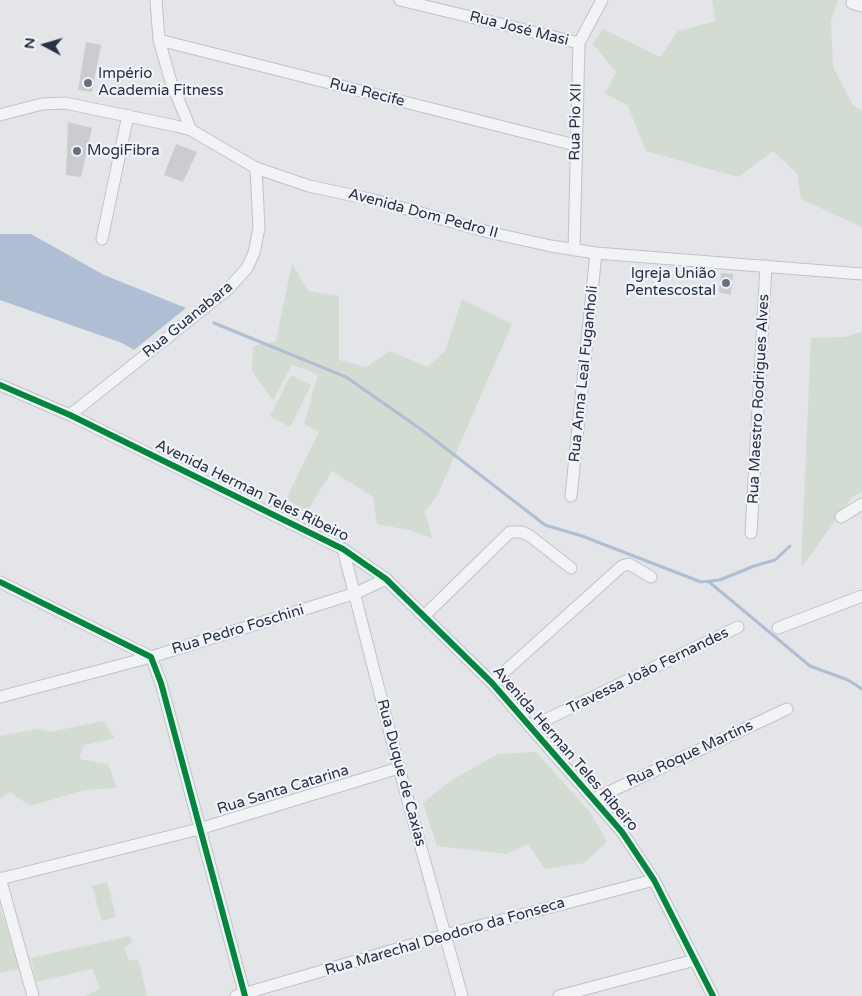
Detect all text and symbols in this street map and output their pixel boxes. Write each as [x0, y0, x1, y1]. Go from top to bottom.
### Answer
street label: Rua José Masi [467, 8, 571, 50]
north arrow [20, 20, 70, 70]
text: N [21, 37, 39, 50]
place label: Império Academia Fitness [98, 65, 224, 100]
street label: Rua Recife [328, 75, 406, 111]
marker: Império Academia Fitness [82, 77, 94, 89]
street label: Rua Pio XII [566, 83, 586, 161]
place label: MogiFibra [87, 142, 160, 160]
marker: MogiFibra [71, 145, 83, 157]
street label: Avenida Dom Pedro II [346, 185, 500, 243]
place label: Igreja União Pentescostal [625, 265, 716, 300]
marker: Igreja União Pentescostal [720, 277, 732, 289]
street label: Rua Guanabara [139, 278, 237, 362]
street label: Rua Anna Leal Fuganholi [566, 285, 602, 463]
street label: Rua Maestro Rodrigues Alves [745, 294, 773, 504]
street label: Avenida Herman Teles Ribeiro [152, 436, 352, 546]
street label: Rua Pedro Foschini [170, 601, 306, 659]
street label: Travessa João Fernandes [564, 624, 732, 718]
street label: Avenida Herman Teles Ribeiro [488, 663, 642, 835]
street label: Rua Duque de Caxias [373, 697, 429, 849]
street label: Rua Roque Martins [624, 717, 756, 791]
street label: Rua Santa Catarina [215, 761, 351, 819]
street label: Rua Marechal Deodoro da Fonseca [323, 894, 567, 980]

